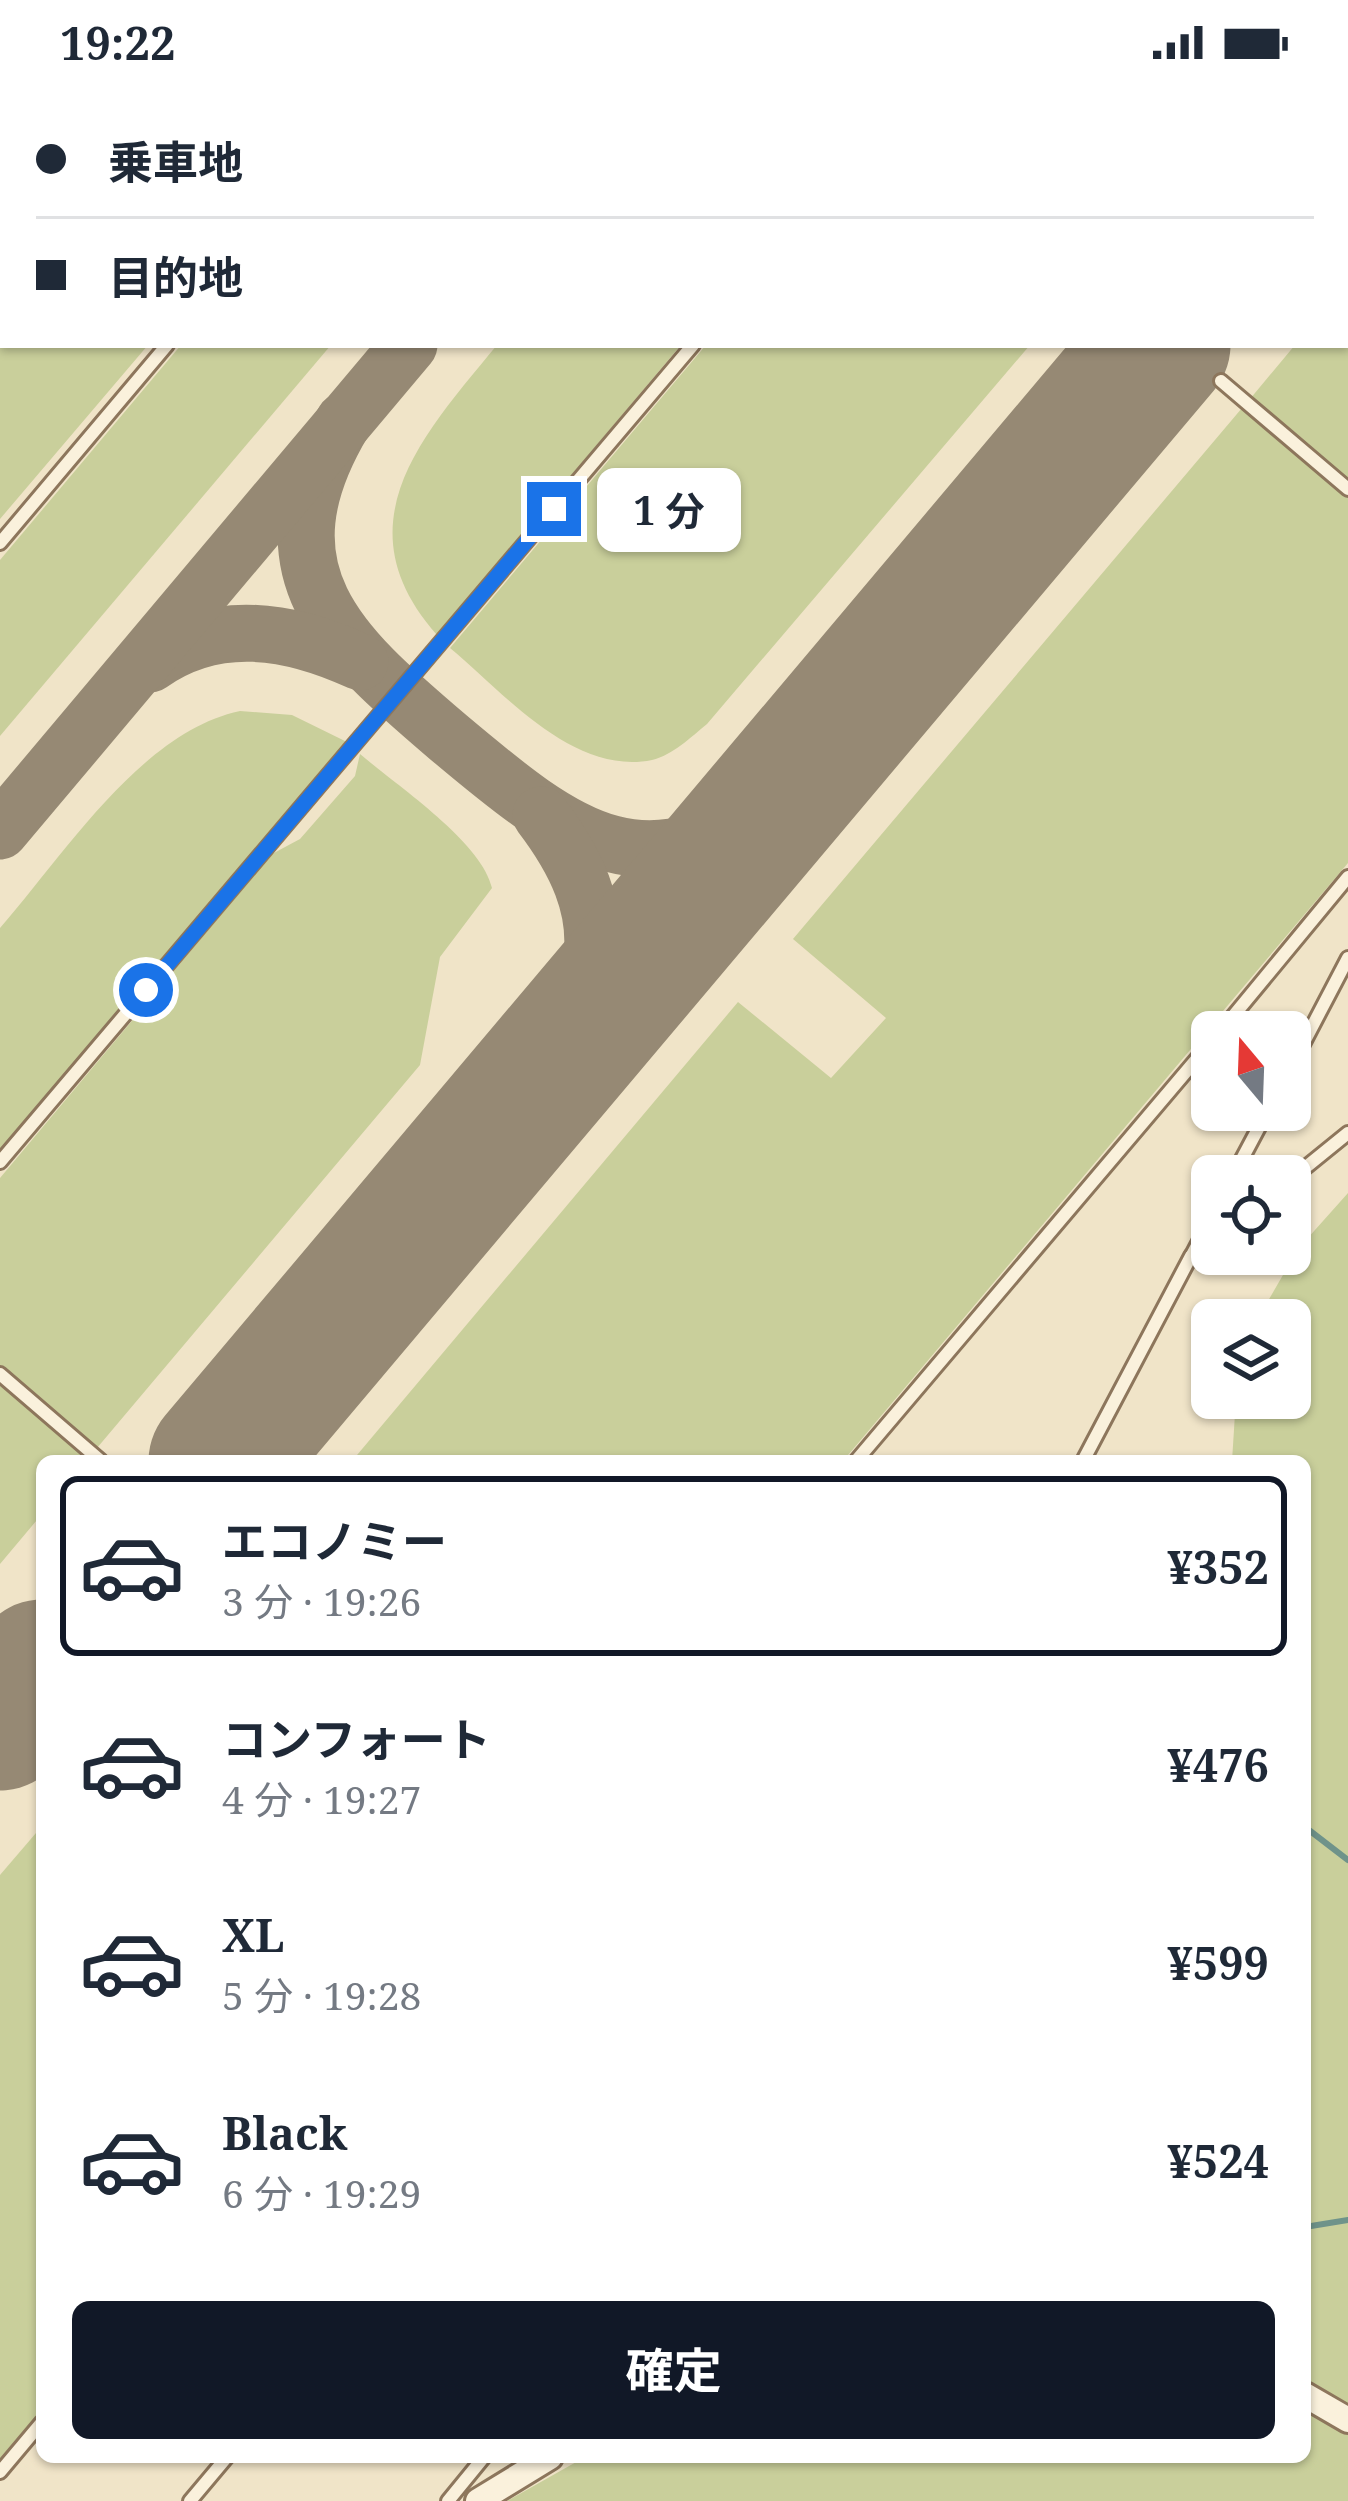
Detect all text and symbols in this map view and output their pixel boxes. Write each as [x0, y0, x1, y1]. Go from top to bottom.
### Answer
text: 19:22 [60, 12, 175, 73]
text: 乗車地 [108, 131, 243, 192]
text: 目的地 [108, 246, 243, 307]
callout: 1 分 [596, 467, 740, 551]
route end [527, 482, 581, 536]
text: 1 分 [633, 483, 705, 536]
route start [119, 963, 173, 1017]
north arrow [1191, 1011, 1311, 1131]
map controls [1191, 1011, 1311, 1419]
button: locate [1191, 1155, 1311, 1275]
button: layers [1191, 1299, 1311, 1419]
text: エコノミー [222, 1510, 447, 1571]
icon: car [78, 1512, 186, 1620]
text: ¥352 [1167, 1536, 1269, 1597]
text: 3 分 · 19:26 [222, 1574, 421, 1627]
text: コンフォート [222, 1708, 491, 1769]
icon: car [78, 1710, 186, 1818]
text: ¥476 [1167, 1734, 1269, 1795]
text: 4 分 · 19:27 [222, 1772, 421, 1825]
text: XL [222, 1904, 284, 1965]
icon: car [78, 1908, 186, 2016]
text: ¥599 [1167, 1932, 1269, 1993]
text: 5 分 · 19:28 [222, 1968, 421, 2021]
text: Black [222, 2102, 347, 2163]
icon: car [78, 2106, 186, 2214]
text: ¥524 [1167, 2130, 1269, 2191]
text: 6 分 · 19:29 [222, 2166, 421, 2219]
button: 確定 [72, 2301, 1275, 2439]

